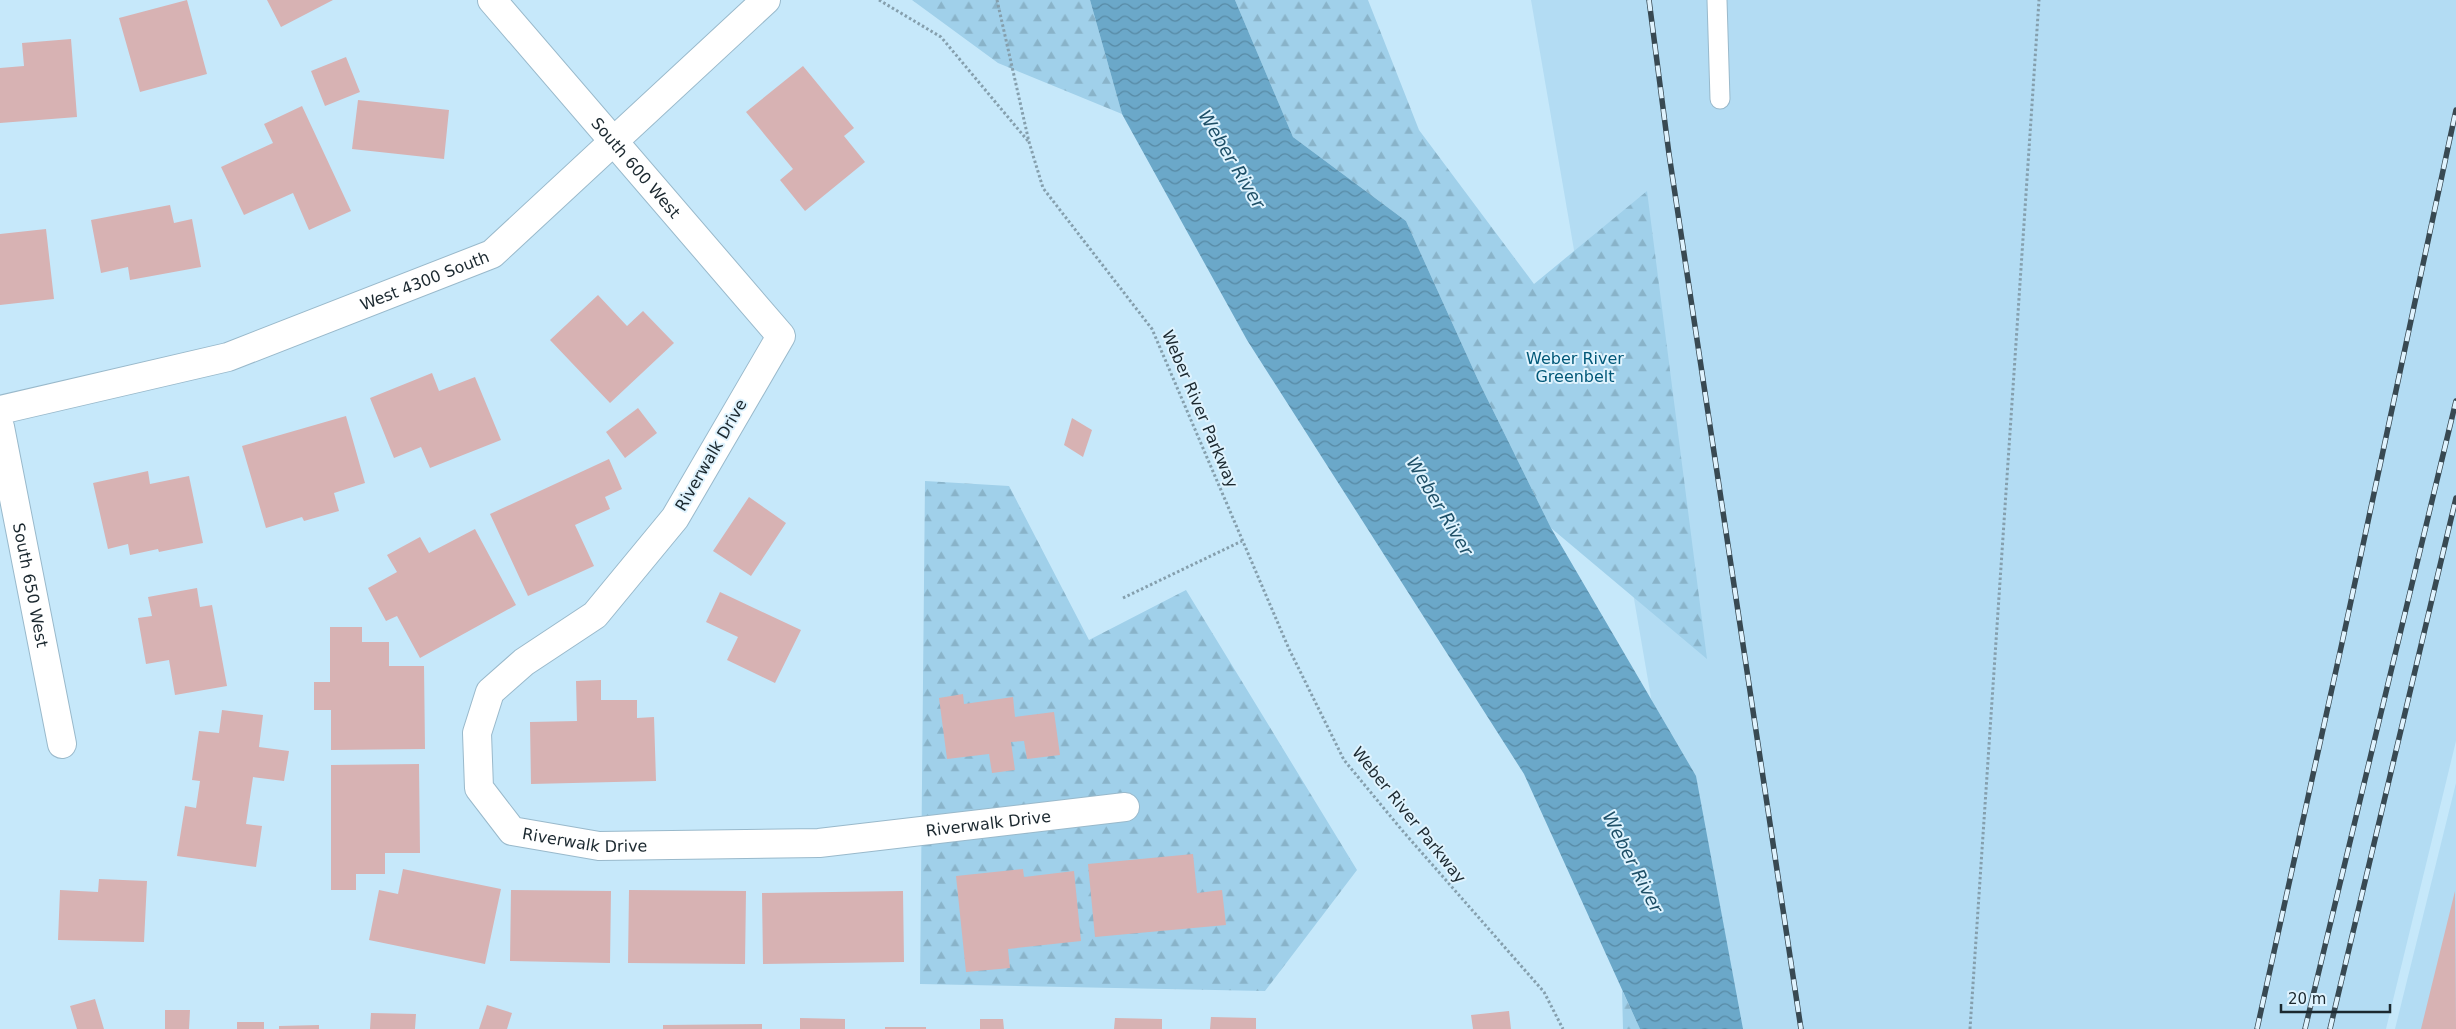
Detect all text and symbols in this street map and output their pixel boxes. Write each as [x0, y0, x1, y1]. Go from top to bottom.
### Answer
water label: Weber River [1194, 106, 1270, 213]
street label: South 600 West [588, 113, 685, 222]
street label: West 4300 South [357, 247, 492, 314]
street label: Weber River Parkway [1158, 327, 1242, 491]
park label: Weber River Greenbelt [1526, 349, 1624, 386]
street label: Riverwalk Drive [671, 396, 751, 514]
water label: Weber River [1402, 453, 1478, 560]
street label: South 650 West [9, 521, 52, 649]
street label: Weber River Parkway [1348, 743, 1470, 887]
street label: Riverwalk Drive [925, 806, 1052, 840]
water label: Weber River [1598, 808, 1668, 918]
street label: Riverwalk Drive [521, 823, 647, 856]
scale bar [2281, 982, 2390, 1014]
text: 20 m [2288, 990, 2326, 1008]

